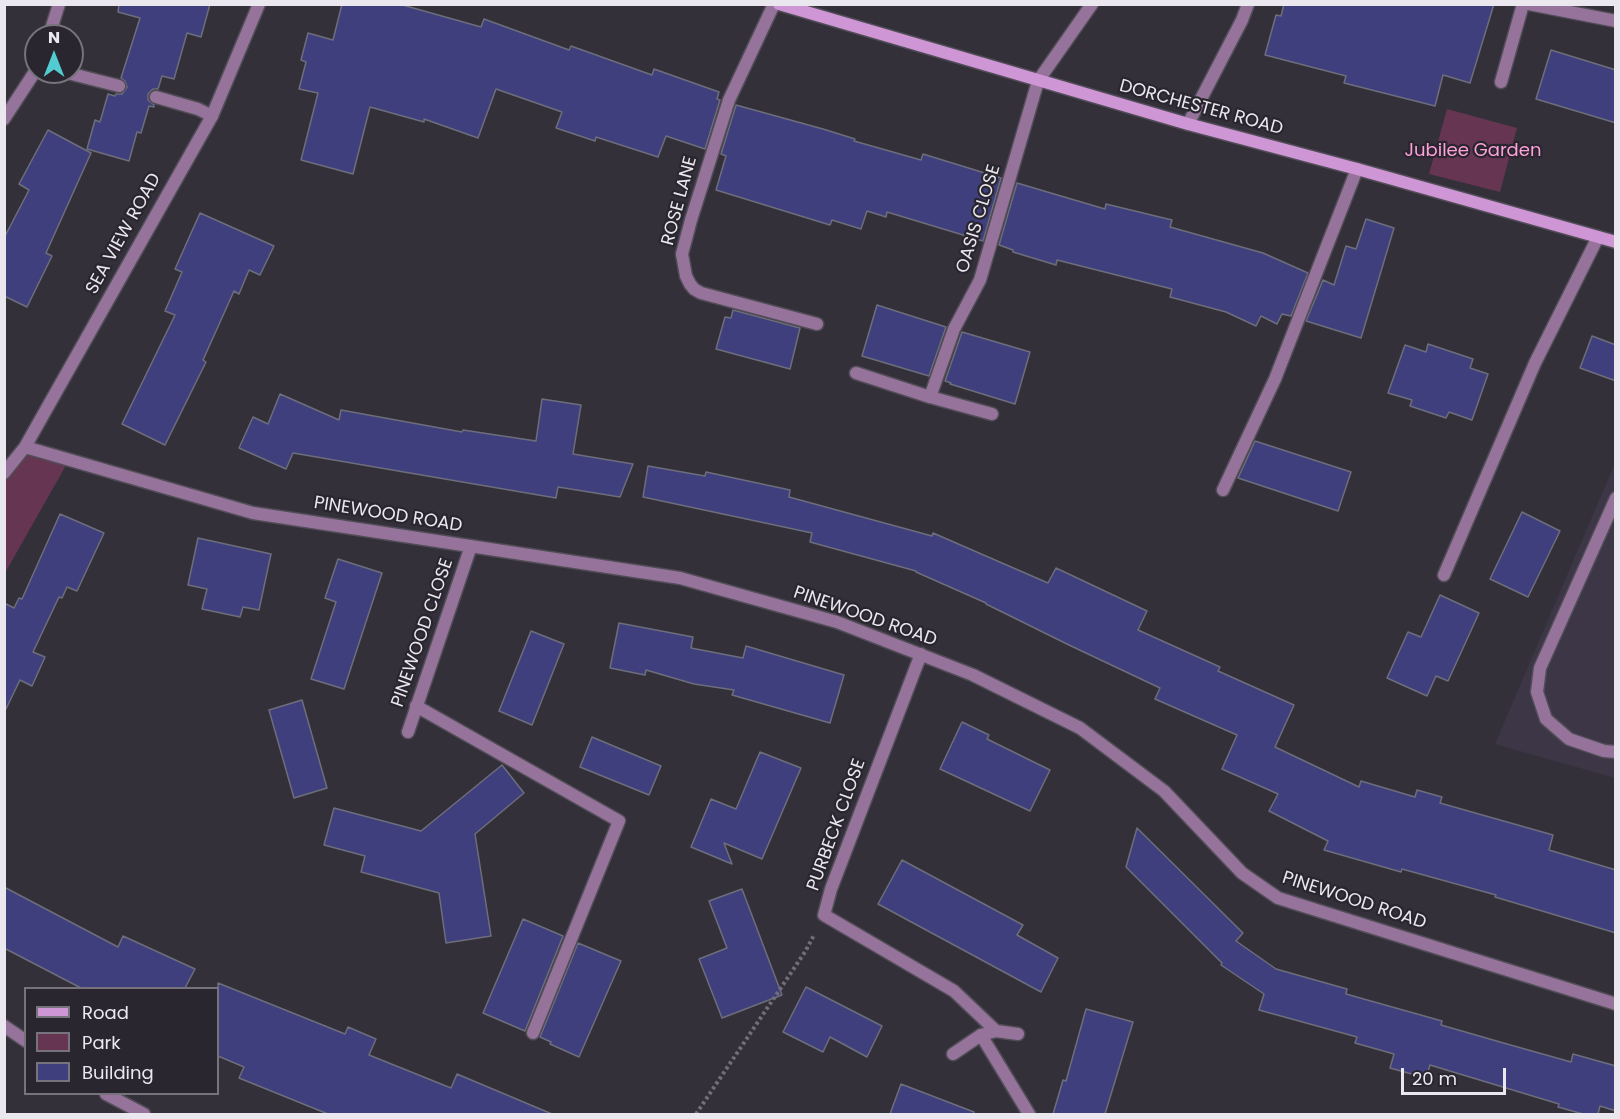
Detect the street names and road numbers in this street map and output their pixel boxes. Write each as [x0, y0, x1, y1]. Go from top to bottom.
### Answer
street label: DORCHESTER ROAD [1117, 76, 1285, 140]
street label: ROSE LANE [658, 154, 702, 248]
street label: OASIS CLOSE [952, 162, 1006, 276]
street label: SEA VIEW ROAD [82, 170, 166, 298]
street label: PINEWOOD ROAD [312, 493, 464, 537]
street label: PINEWOOD CLOSE [387, 556, 459, 710]
street label: PINEWOOD ROAD [791, 582, 939, 652]
street label: PURBECK CLOSE [803, 756, 871, 894]
street label: PINEWOOD ROAD [1279, 868, 1429, 934]

